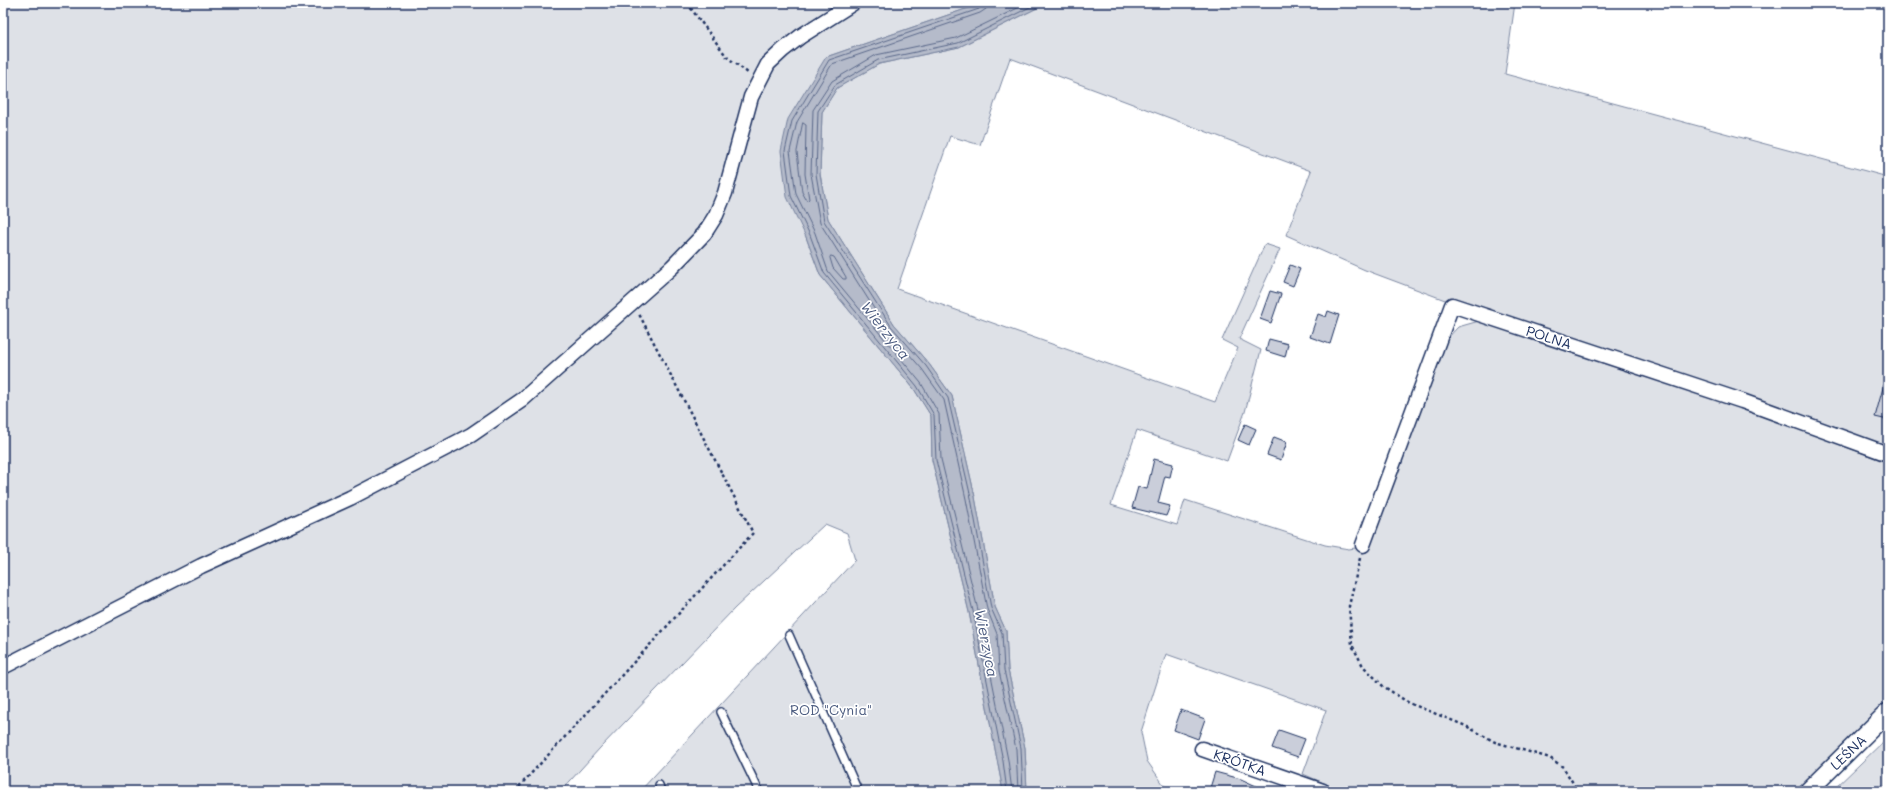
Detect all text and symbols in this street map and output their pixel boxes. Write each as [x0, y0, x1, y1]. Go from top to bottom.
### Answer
water label: Wierzyca [857, 297, 915, 363]
street label: POLNA [1524, 321, 1574, 353]
water label: Wierzyca [971, 607, 1003, 679]
park label: ROD "Cynia" [790, 700, 872, 719]
street label: LEŚNA [1826, 730, 1870, 774]
street label: KRÓTKA [1211, 744, 1269, 780]

